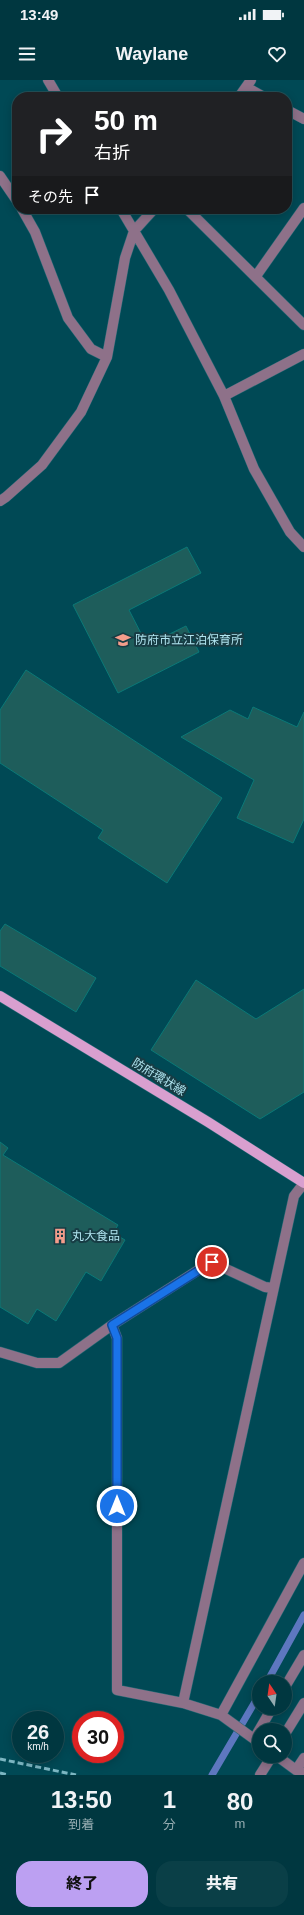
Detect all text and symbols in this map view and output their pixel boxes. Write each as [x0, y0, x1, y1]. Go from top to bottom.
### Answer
text: 13:49 [20, 6, 58, 23]
icon: menu [16, 43, 38, 65]
icon: heart [266, 43, 288, 65]
text: Waylane [116, 44, 188, 64]
text: 50 m [94, 105, 158, 136]
icon: right [28, 108, 80, 160]
text: 右折 [94, 143, 130, 163]
icon: arrive [81, 184, 103, 206]
text: その先 [28, 188, 73, 205]
school or university icon: 防府市立江泊保育所 [114, 631, 132, 649]
place label: 防府市立江泊保育所 [135, 633, 243, 647]
street label: 防府環状線 [130, 1056, 188, 1098]
building icon: 丸大食品 [51, 1227, 69, 1245]
place label: 丸大食品 [72, 1229, 120, 1243]
pin [195, 1245, 229, 1279]
icon: arrive [201, 1251, 223, 1273]
position arrow [96, 1485, 138, 1527]
north arrow [252, 1675, 292, 1715]
map controls [252, 1675, 292, 1763]
speed limit sign: 30 [72, 1711, 124, 1763]
text: 26 [27, 1721, 49, 1743]
button: search [252, 1723, 292, 1763]
text: km/h [27, 1741, 49, 1752]
text: 13:50 [51, 1786, 112, 1813]
text: 1 [163, 1786, 176, 1813]
text: 80 [227, 1788, 253, 1815]
text: m [235, 1816, 245, 1831]
text: 到着 [68, 1817, 94, 1832]
text: 分 [163, 1817, 176, 1832]
button: 終了 [16, 1861, 148, 1907]
button: 共有 [156, 1861, 288, 1907]

